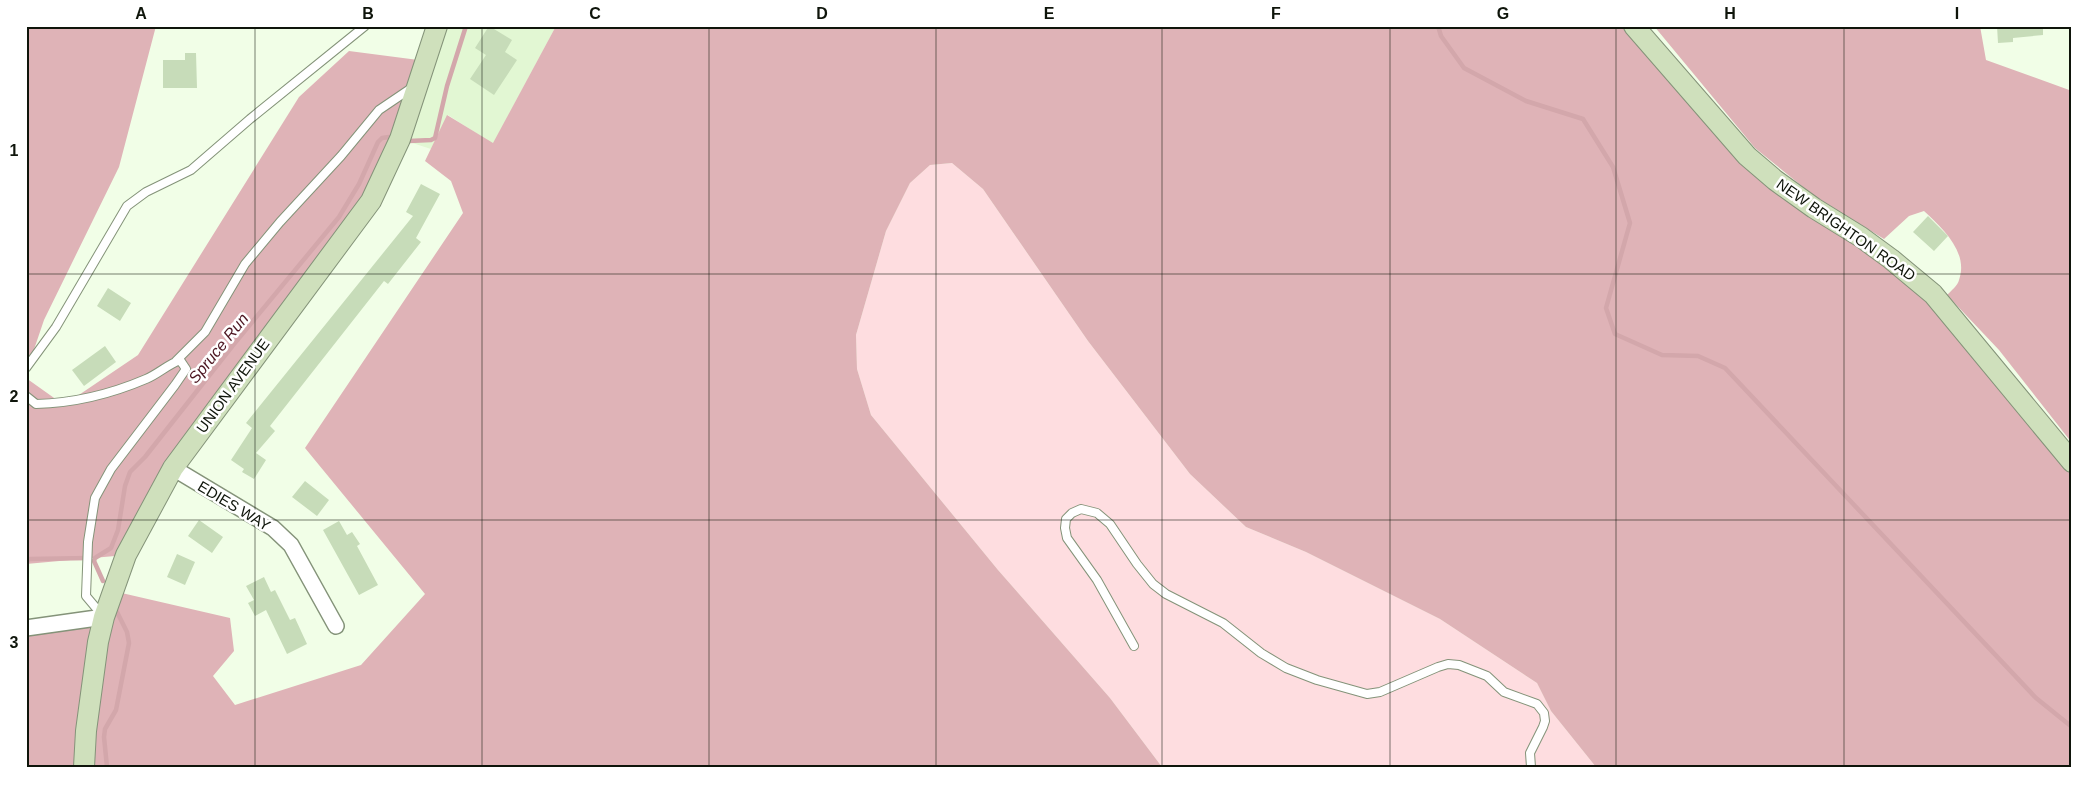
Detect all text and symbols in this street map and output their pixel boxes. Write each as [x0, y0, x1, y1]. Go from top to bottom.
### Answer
text: A [135, 5, 147, 22]
text: B [362, 5, 374, 22]
text: C [589, 5, 601, 22]
text: D [816, 5, 828, 22]
text: E [1044, 5, 1055, 22]
text: F [1271, 5, 1281, 22]
text: G [1497, 5, 1509, 22]
text: H [1724, 5, 1736, 22]
text: I [1955, 5, 1959, 22]
text: 1 [10, 142, 19, 159]
street label: NEW BRIGHTON ROAD [1774, 175, 1919, 284]
water label: Spruce Run [185, 310, 252, 386]
street label: UNION AVENUE [193, 335, 272, 436]
text: 2 [10, 388, 19, 405]
street label: EDIES WAY [195, 477, 274, 534]
text: 3 [10, 634, 19, 651]

